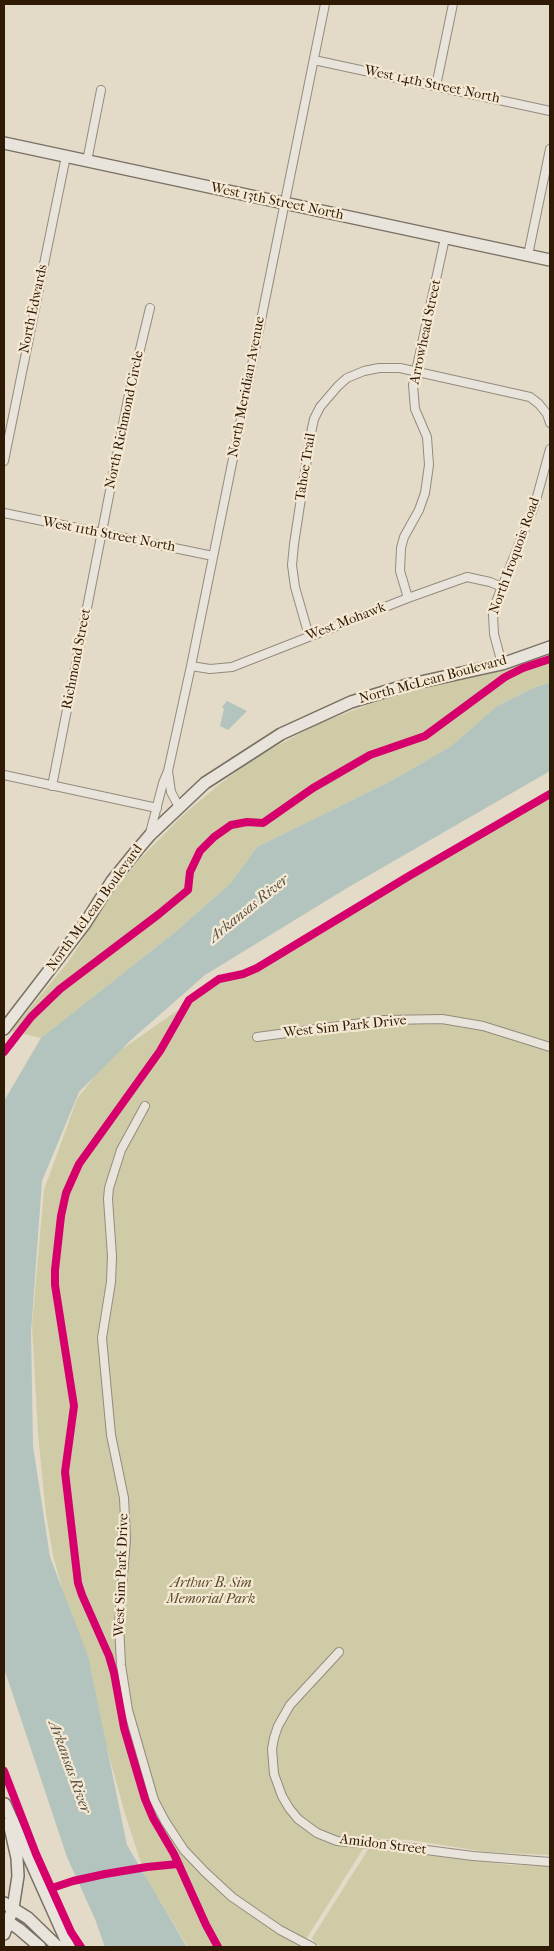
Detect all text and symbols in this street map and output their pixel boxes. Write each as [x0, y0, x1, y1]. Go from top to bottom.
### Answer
street label: West 14th Street North [363, 62, 501, 108]
street label: West 13th Street North [209, 180, 345, 224]
street label: North Edwards [16, 263, 52, 355]
street label: Arrowhead Street [407, 278, 445, 386]
street label: North Meridian Avenue [225, 315, 269, 459]
street label: North Richmond Circle [102, 349, 148, 491]
street label: Tahoe Trail [292, 432, 320, 502]
street label: North Iroquois Road [486, 495, 544, 617]
street label: West 11th Street North [41, 514, 177, 556]
street label: West Mohawk [304, 599, 388, 645]
street label: Richmond Street [59, 607, 95, 711]
street label: North McLean Boulevard [357, 652, 509, 708]
street label: North McLean Boulevard [43, 841, 147, 975]
water label: Arkansas River [206, 871, 292, 947]
street label: West Sim Park Drive [283, 1012, 407, 1042]
street label: West Sim Park Drive [111, 1513, 133, 1637]
park label: Arthur B. Sim Memorial Park [167, 1576, 255, 1608]
water label: Arkansas River [44, 1718, 94, 1816]
street label: Amidon Street [339, 1831, 427, 1859]

